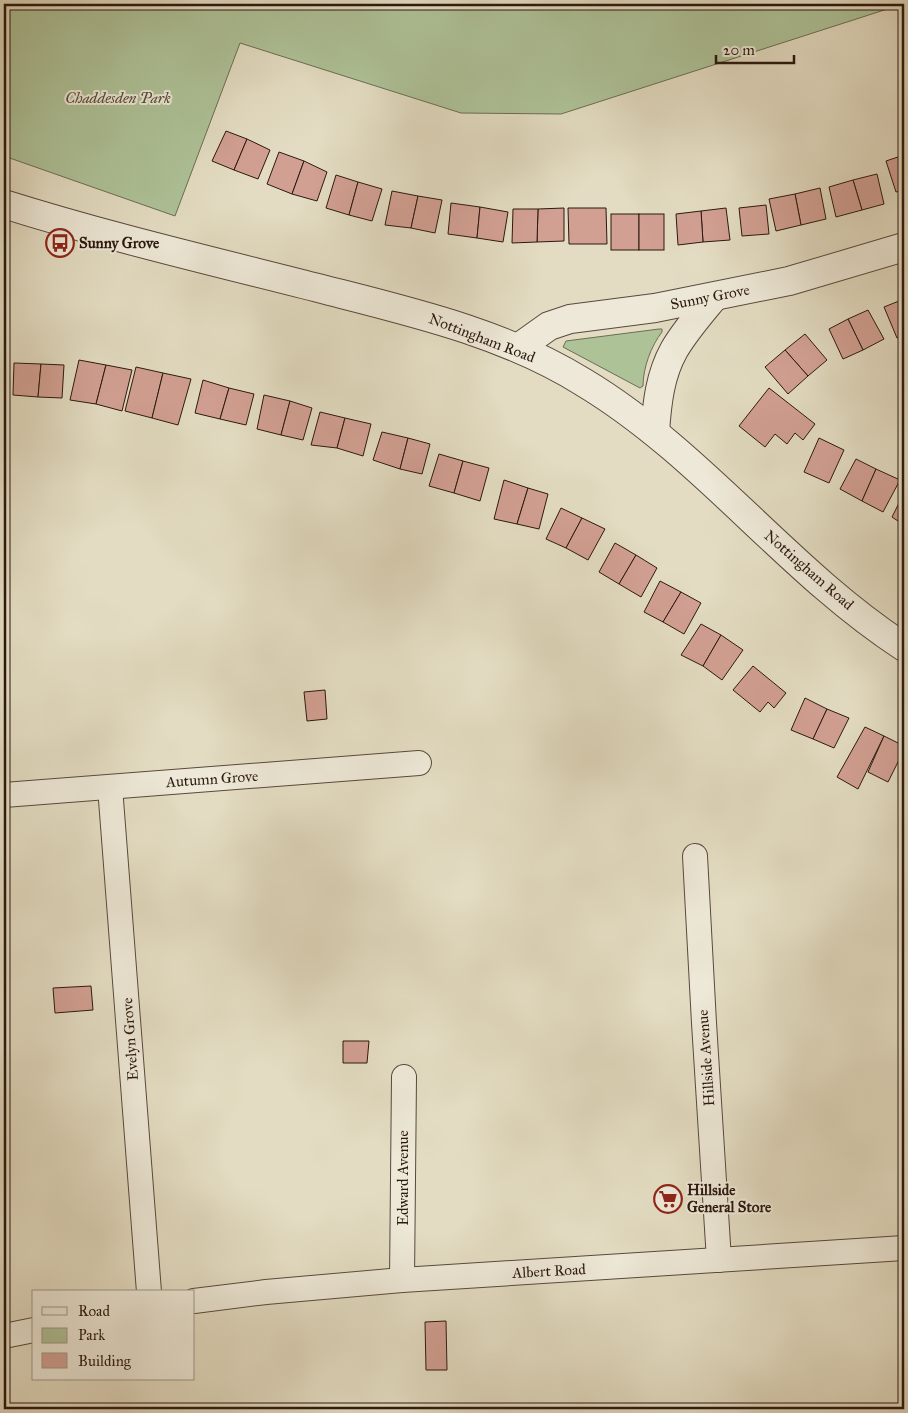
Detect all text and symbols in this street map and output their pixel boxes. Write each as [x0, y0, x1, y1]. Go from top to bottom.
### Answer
scale bar [716, 32, 793, 64]
text: 20 m [723, 41, 755, 59]
park label: Chaddesden Park [65, 89, 171, 107]
bus stop icon: Sunny Grove [45, 228, 75, 258]
place label: Sunny Grove [79, 234, 160, 253]
street label: Sunny Grove [669, 281, 751, 313]
street label: Nottingham Road [426, 309, 538, 367]
street label: Nottingham Road [761, 526, 858, 614]
street label: Autumn Grove [164, 767, 259, 791]
street label: Evelyn Grove [118, 997, 142, 1081]
street label: Hillside Avenue [694, 1009, 718, 1107]
street label: Edward Avenue [394, 1130, 412, 1226]
place label: Hillside General Store [687, 1181, 772, 1216]
supermarket icon: Hillside General Store [653, 1184, 683, 1214]
street label: Albert Road [511, 1260, 587, 1282]
legend [32, 1290, 195, 1380]
text: Road [78, 1302, 110, 1320]
text: Park [78, 1326, 105, 1344]
text: Building [78, 1352, 132, 1370]

